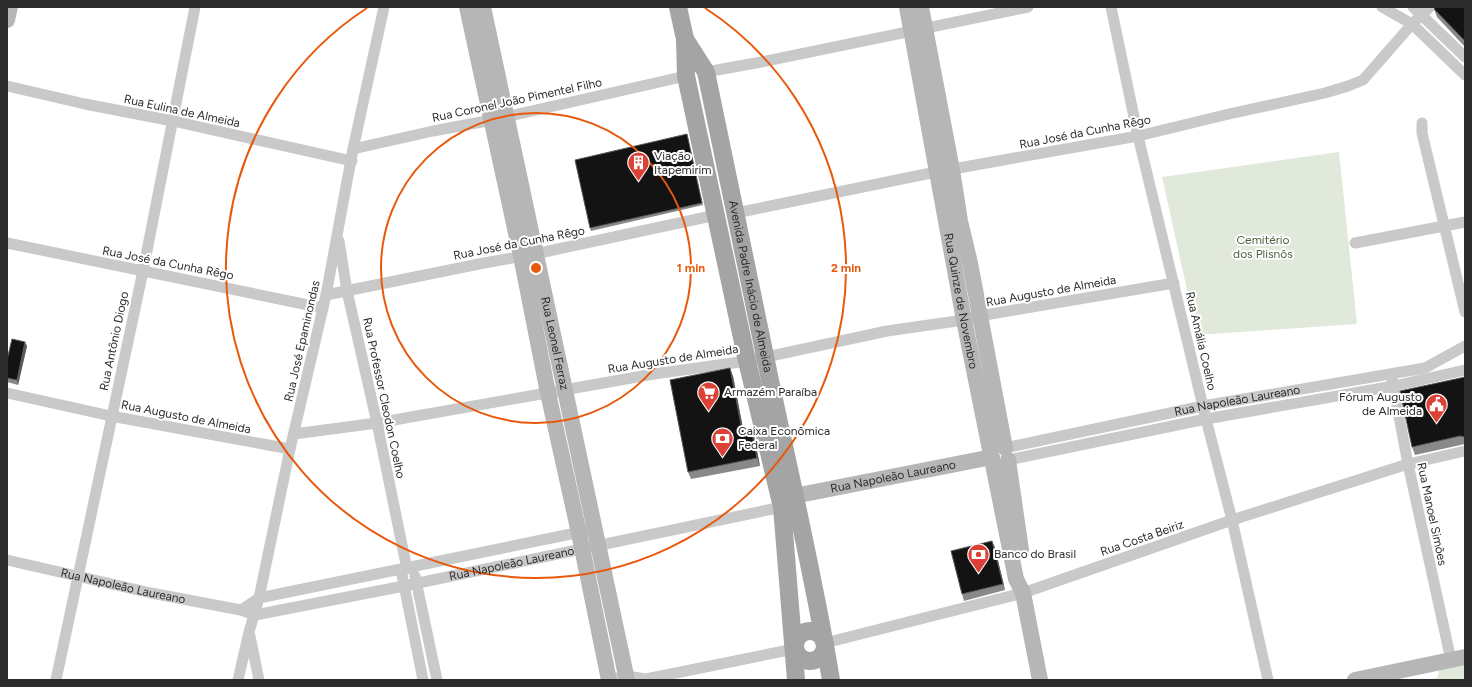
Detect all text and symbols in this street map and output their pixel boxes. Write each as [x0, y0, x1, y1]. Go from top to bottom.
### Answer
street label: Rua Coronel João Pimentel Filho [431, 75, 603, 125]
street label: Rua Eulina de Almeida [123, 92, 241, 130]
street label: Rua José da Cunha Rêgo [1018, 112, 1152, 152]
place label: Viação Itapemirim [654, 149, 712, 177]
building icon: Viação Itapemirim [626, 150, 652, 183]
street label: Avenida Padre Inácio de Almeida [726, 199, 775, 374]
street label: Rua José da Cunha Rêgo [452, 223, 586, 263]
street label: Rua Quinze de Novembro [941, 232, 981, 370]
park label: Cemitério dos Plisnôs [1233, 233, 1293, 261]
street label: Rua José da Cunha Rêgo [101, 243, 235, 283]
centre of rings [529, 261, 543, 275]
text: 1 min [677, 261, 705, 275]
text: 2 min [831, 261, 861, 275]
street label: Rua Augusto de Almeida [985, 273, 1117, 309]
street label: Rua José Epaminondas [281, 279, 323, 403]
street label: Rua Antônio Diogo [97, 290, 131, 392]
street label: Rua Amália Coelho [1183, 290, 1219, 392]
street label: Rua Leonel Ferraz [538, 295, 572, 391]
street label: Rua Professor Cleodon Coelho [360, 316, 408, 480]
street label: Rua Augusto de Almeida [607, 342, 739, 376]
supermarket icon: Armazém Paraíba [696, 379, 722, 412]
street label: Rua Napoleão Laureano [1173, 382, 1301, 419]
place label: Armazém Paraíba [724, 385, 817, 399]
place label: Fórum Augusto de Almeida [1339, 390, 1422, 418]
public building icon: Fórum Augusto de Almeida [1424, 391, 1450, 424]
street label: Rua Augusto de Almeida [120, 398, 252, 436]
place label: Caixa Econômica Federal [738, 424, 830, 452]
bank icon: Caixa Econômica Federal [710, 425, 736, 458]
street label: Rua Napoleão Laureano [829, 457, 957, 496]
street label: Rua Manoel Simões [1414, 461, 1450, 567]
street label: Rua Costa Beiriz [1098, 517, 1186, 559]
bank icon: Banco do Brasil [966, 541, 992, 574]
street label: Rua Napoleão Laureano [448, 544, 576, 583]
place label: Banco do Brasil [994, 547, 1076, 561]
street label: Rua Napoleão Laureano [59, 566, 187, 606]

